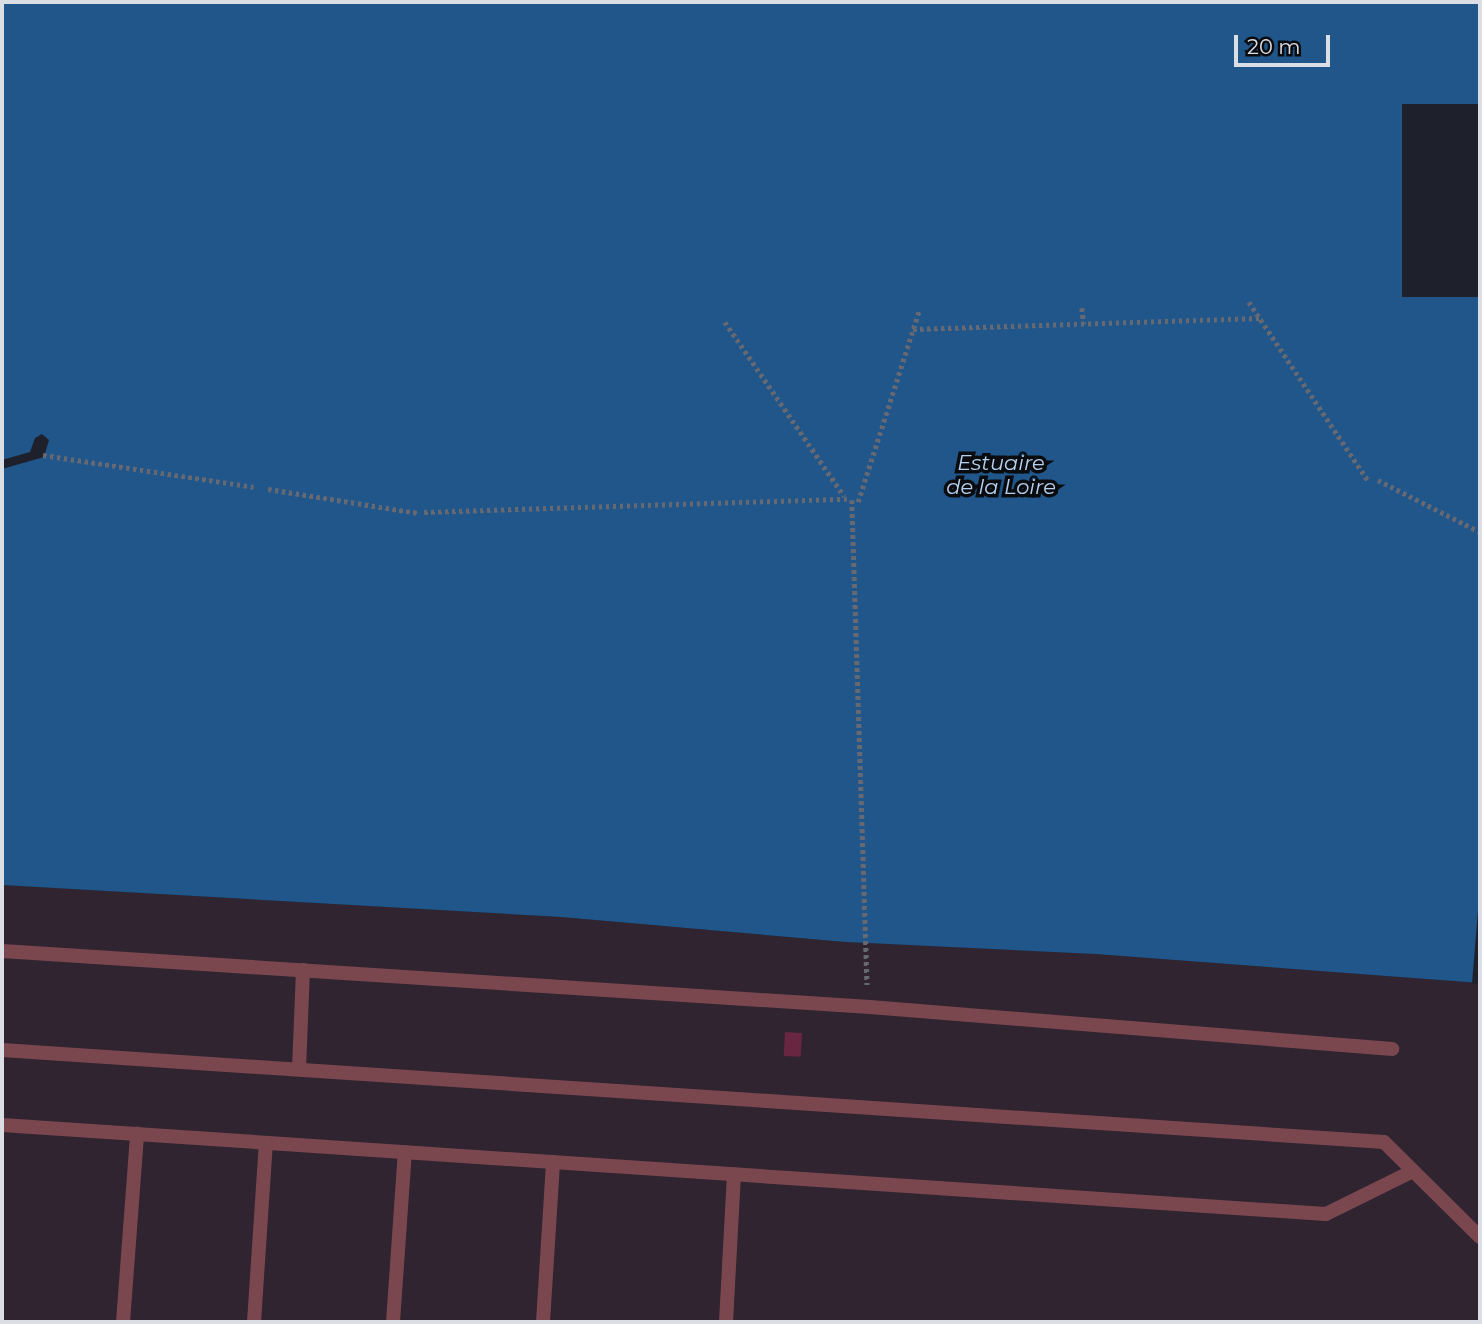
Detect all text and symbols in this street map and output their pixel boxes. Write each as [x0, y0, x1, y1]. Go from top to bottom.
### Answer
scale bar [1237, 21, 1333, 65]
text: 20 m [1247, 34, 1301, 59]
water label: Estuaire de la Loire [946, 450, 1056, 500]

